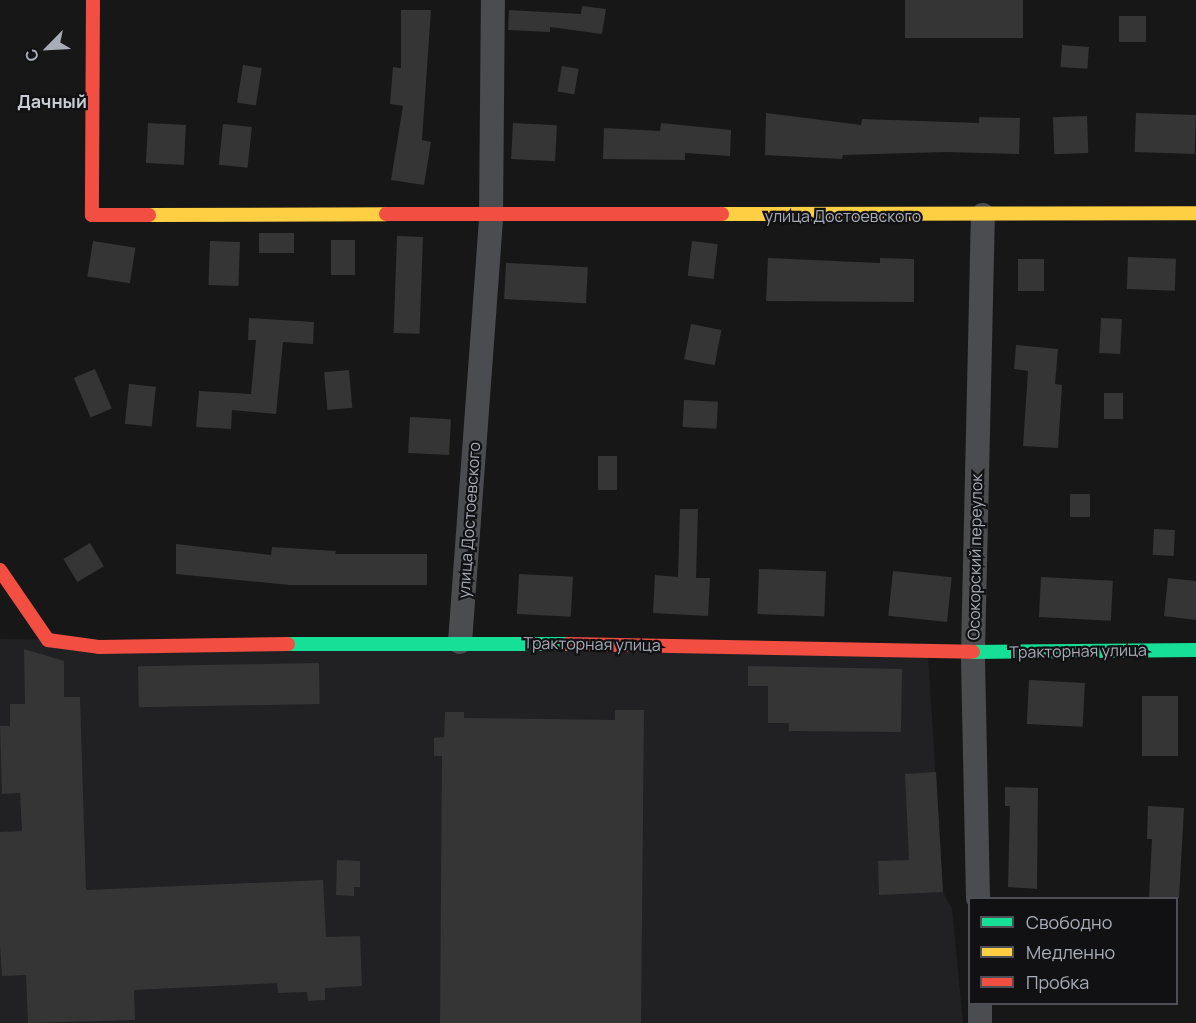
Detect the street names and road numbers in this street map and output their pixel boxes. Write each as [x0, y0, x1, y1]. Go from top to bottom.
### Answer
street label: улица Достоевского [765, 206, 921, 226]
street label: улица Достоевского [454, 441, 484, 599]
street label: Осокорский переулок [964, 474, 986, 640]
street label: Тракторная улица [523, 633, 661, 655]
street label: Тракторная улица [1009, 640, 1147, 662]

